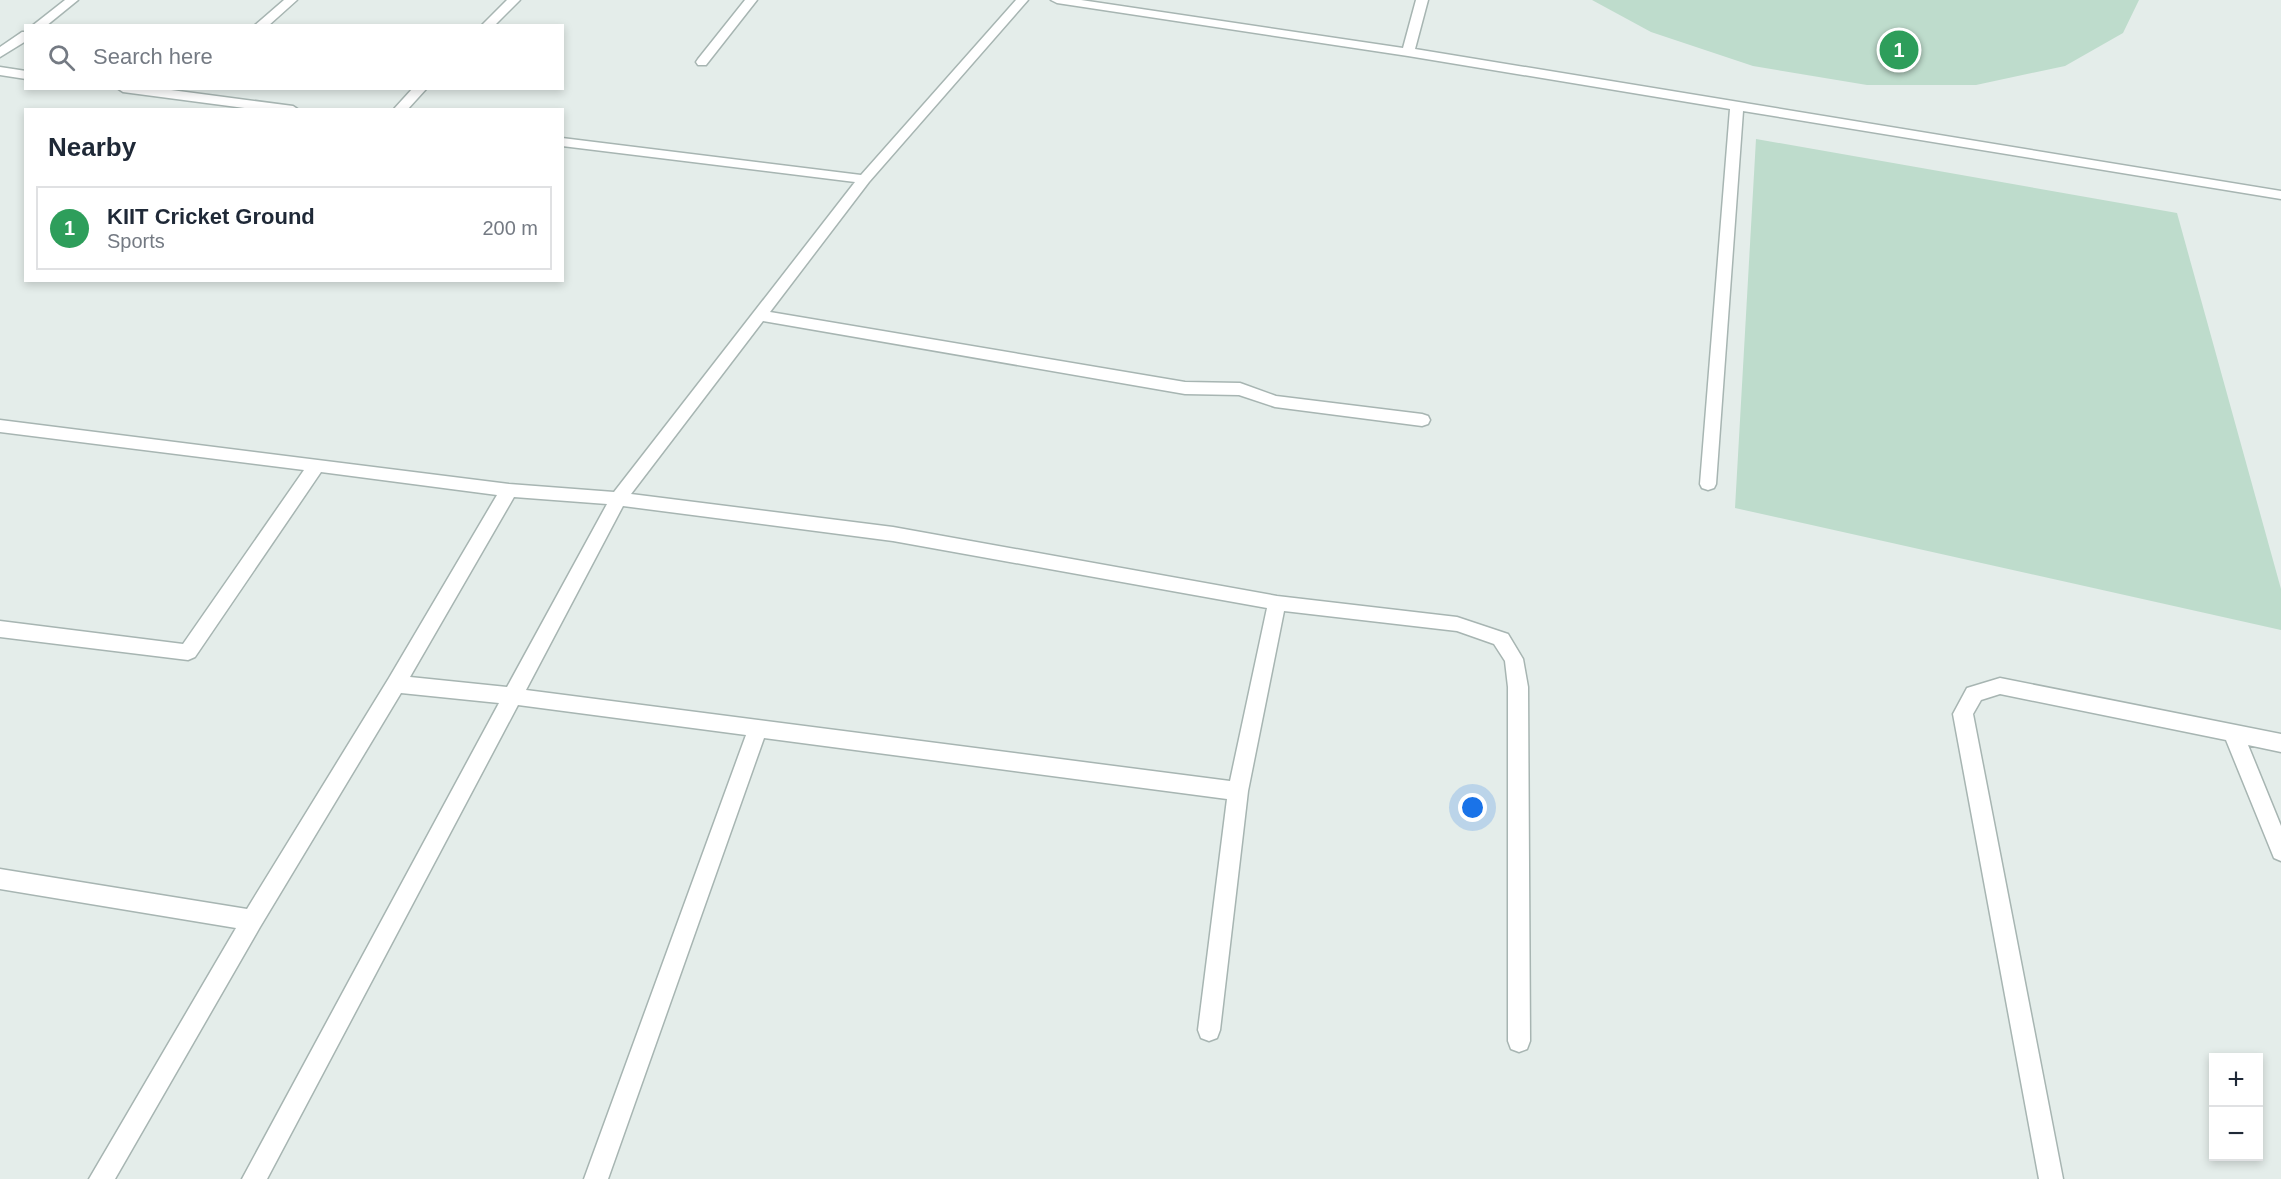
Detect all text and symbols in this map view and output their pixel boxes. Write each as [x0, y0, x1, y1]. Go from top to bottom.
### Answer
search box [24, 24, 564, 90]
pin: 1 [1880, 28, 1918, 72]
icon: search [45, 41, 78, 74]
text: Search here [93, 44, 213, 69]
text: Nearby [48, 132, 136, 162]
text: KIIT Cricket Ground [107, 204, 315, 229]
text: 1 [64, 217, 75, 239]
text: 200 m [482, 217, 538, 239]
text: Sports [107, 230, 165, 252]
your location [1458, 793, 1487, 822]
map controls [2209, 1053, 2263, 1161]
button: + [2209, 1053, 2263, 1107]
button: − [2209, 1107, 2263, 1161]

